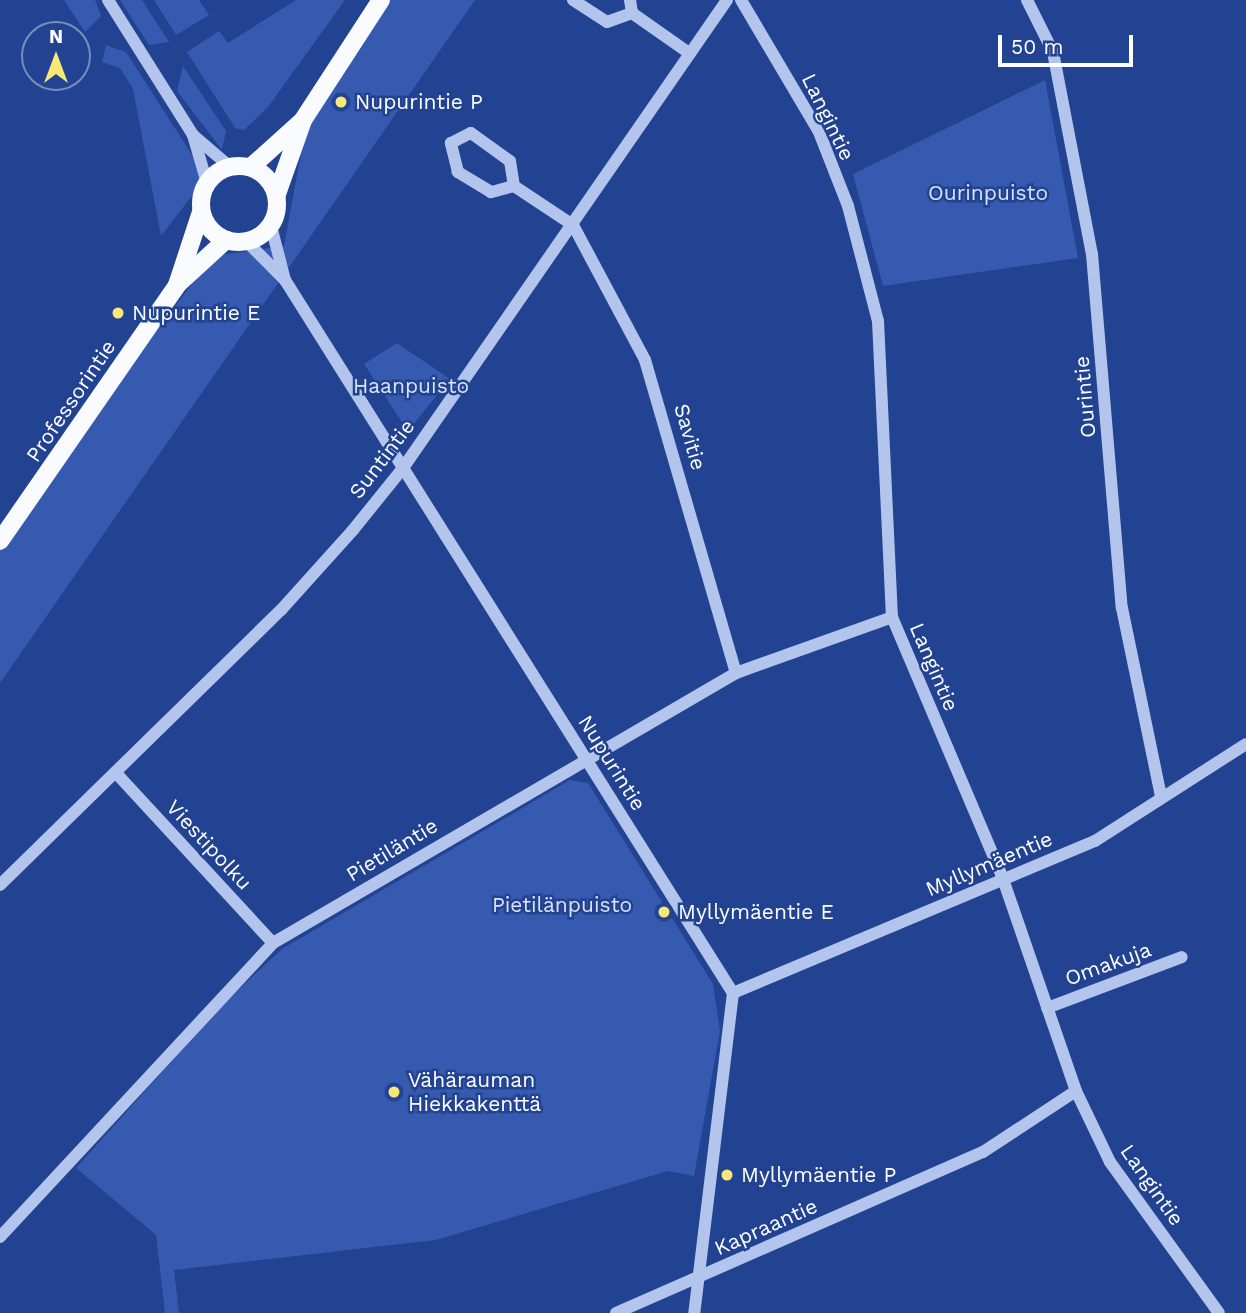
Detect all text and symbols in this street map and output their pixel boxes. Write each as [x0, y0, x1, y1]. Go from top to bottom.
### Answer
north arrow [21, 21, 91, 91]
scale bar [1001, 21, 1136, 65]
text: N [49, 25, 63, 48]
text: 50 m [1011, 34, 1063, 59]
street label: Langintie [796, 69, 860, 165]
place label: Nupurintie P [355, 89, 483, 115]
marker: Nupurintie P [333, 94, 349, 110]
park label: Ourinpuisto [928, 180, 1048, 206]
place label: Nupurintie E [132, 300, 260, 326]
marker: Nupurintie E [110, 305, 126, 321]
street label: Professorintie [21, 335, 121, 467]
street label: Ourintie [1069, 355, 1101, 439]
park label: Haanpuisto [353, 373, 469, 399]
street label: Savitie [669, 401, 711, 473]
street label: Suntintie [344, 414, 420, 504]
street label: Langintie [904, 619, 964, 715]
street label: Nupurintie [573, 711, 651, 815]
street label: Viestipolku [161, 795, 257, 895]
street label: Pietiläntie [342, 813, 442, 887]
street label: Myllymäentie [922, 826, 1056, 902]
park label: Pietilänpuisto [492, 892, 632, 918]
place label: Myllymäentie E [678, 899, 834, 925]
marker: Myllymäentie E [656, 904, 672, 920]
street label: Omakuja [1061, 937, 1155, 991]
place label: Vähärauman Hiekkakenttä [408, 1067, 541, 1117]
marker: Vähärauman Hiekkakenttä [386, 1084, 402, 1100]
street label: Langintie [1115, 1139, 1189, 1231]
place label: Myllymäentie P [741, 1162, 896, 1188]
marker: Myllymäentie P [719, 1167, 735, 1183]
street label: Kapraantie [711, 1193, 821, 1261]

